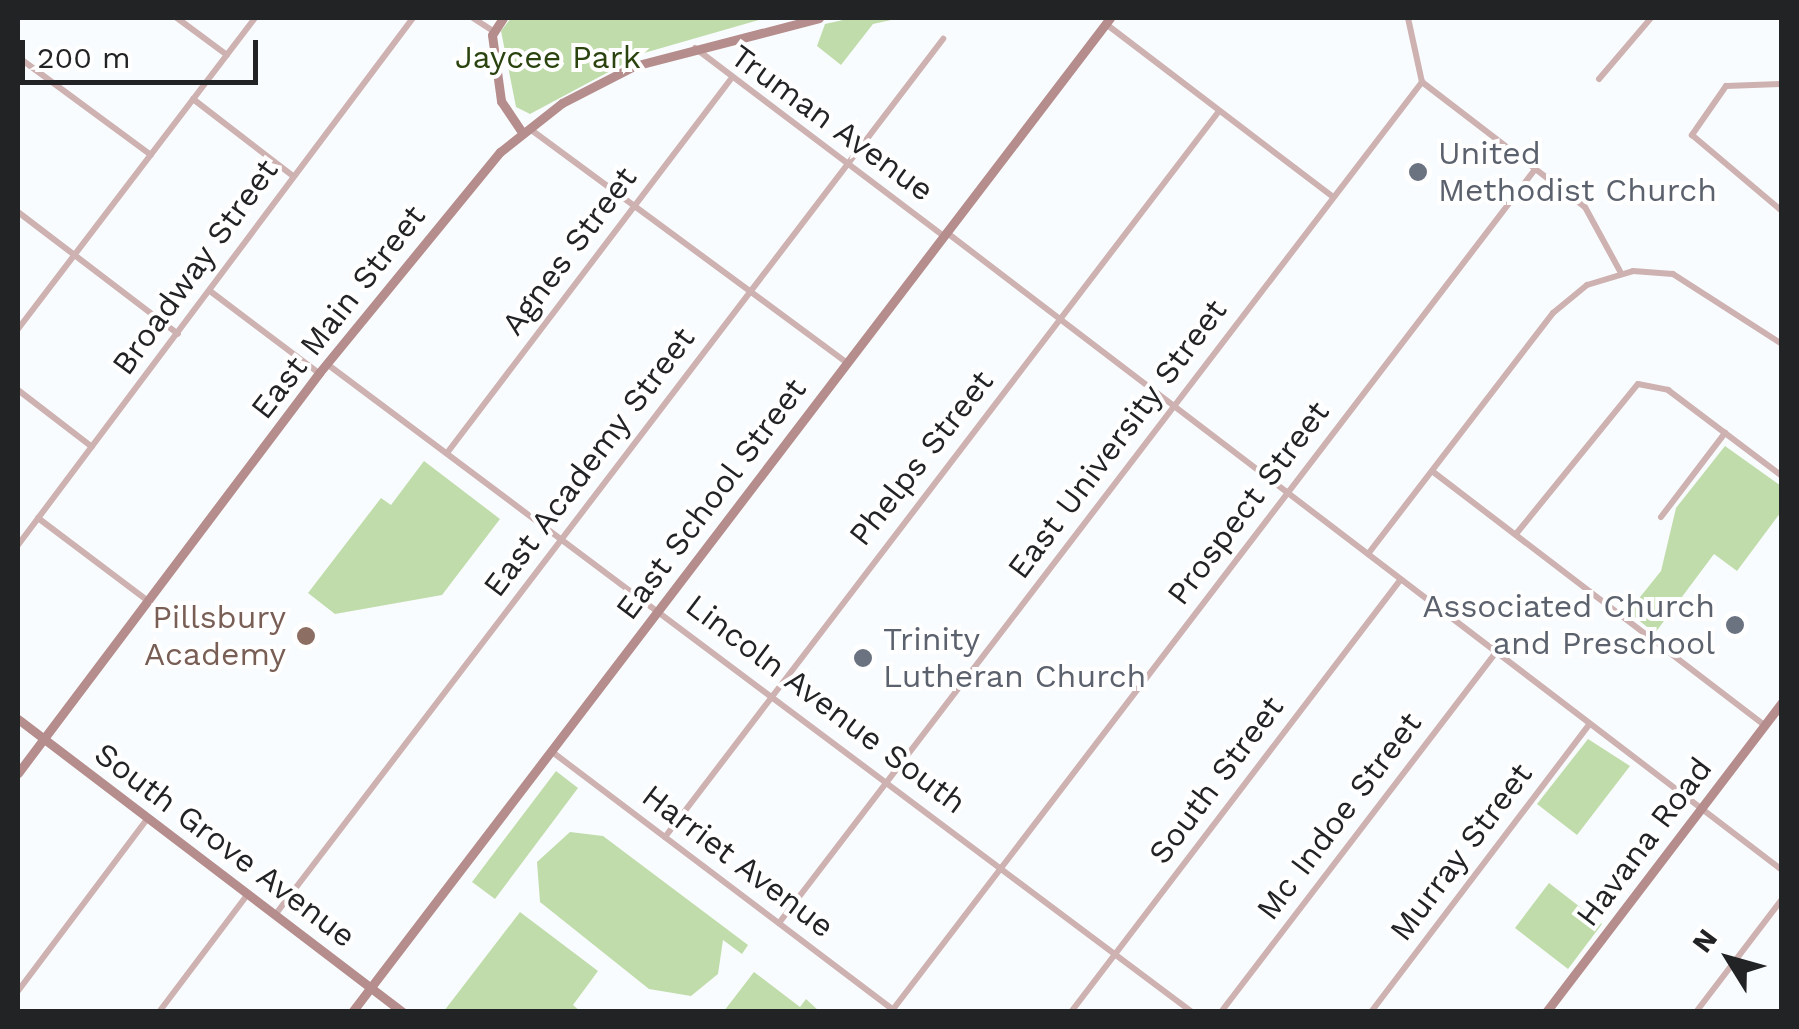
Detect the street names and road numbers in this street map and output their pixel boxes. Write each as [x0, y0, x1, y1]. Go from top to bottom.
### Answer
street label: Truman Avenue [723, 36, 941, 210]
street label: Broadway Street [104, 151, 286, 383]
street label: Agnes Street [493, 159, 645, 343]
street label: East Main Street [243, 198, 433, 426]
street label: East University Street [999, 291, 1235, 587]
street label: East Academy Street [475, 319, 703, 605]
street label: Phelps Street [841, 363, 1001, 553]
street label: East School Street [607, 370, 815, 628]
street label: Prospect Street [1159, 394, 1337, 612]
street label: Lincoln Avenue South [678, 586, 974, 822]
street label: South Street [1141, 689, 1291, 871]
street label: Mc Indoe Street [1248, 705, 1430, 927]
street label: South Grove Avenue [87, 734, 363, 956]
street label: Havana Road [1568, 750, 1720, 934]
street label: Murray Street [1381, 755, 1541, 949]
street label: Harriet Avenue [634, 776, 842, 946]

